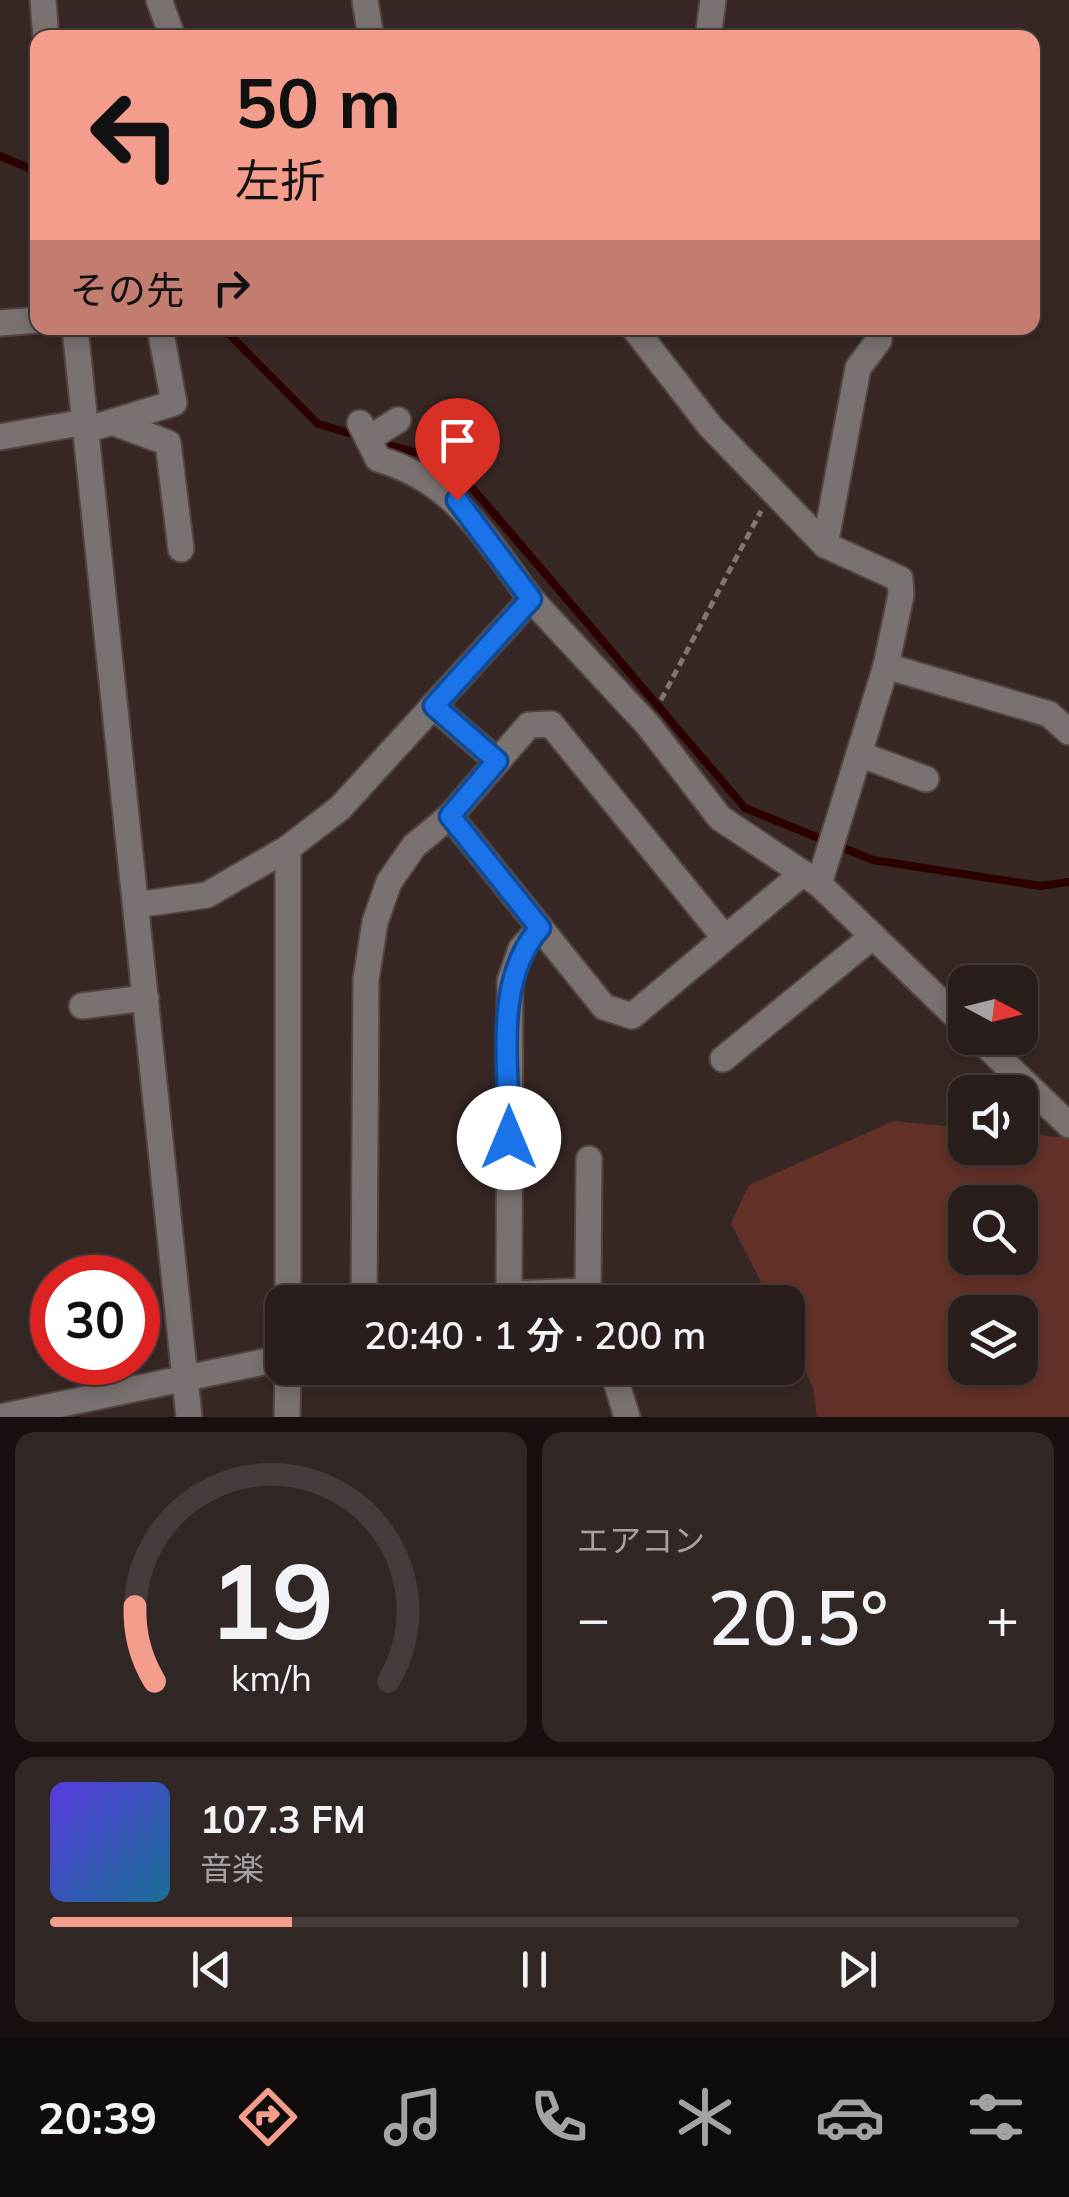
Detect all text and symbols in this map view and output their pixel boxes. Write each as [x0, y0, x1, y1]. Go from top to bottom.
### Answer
text: 50 m [235, 58, 401, 146]
icon: left [70, 70, 200, 200]
text: 左折 [235, 152, 325, 208]
icon: right [204, 260, 259, 315]
text: その先 [70, 266, 184, 314]
pin [415, 398, 500, 501]
icon: arrive [430, 413, 485, 468]
north arrow [948, 965, 1038, 1055]
map controls [948, 965, 1038, 1385]
button: sound [948, 1075, 1038, 1165]
position arrow [457, 1086, 561, 1190]
button: search [948, 1185, 1038, 1275]
speed limit sign: 30 [30, 1255, 160, 1385]
button: layers [948, 1295, 1038, 1385]
text: 20:40 · 1 分 · 200 m [364, 1311, 706, 1359]
text: エアコン [577, 1520, 705, 1560]
text: 19 [209, 1534, 333, 1665]
text: 20.5° [708, 1570, 888, 1664]
text: − [577, 1583, 610, 1652]
text: + [986, 1583, 1019, 1652]
text: km/h [231, 1655, 311, 1700]
text: 107.3 FM [200, 1795, 366, 1843]
text: 音楽 [200, 1848, 264, 1888]
icon: previous [184, 1942, 239, 1997]
icon: pause [507, 1942, 562, 1997]
icon: next [830, 1942, 885, 1997]
icon: directions [233, 2082, 303, 2152]
icon: music [378, 2082, 448, 2152]
icon: phone [524, 2082, 594, 2152]
icon: climate [670, 2082, 740, 2152]
icon: car [815, 2082, 885, 2152]
icon: filters [961, 2082, 1031, 2152]
text: 20:39 [38, 2089, 157, 2145]

